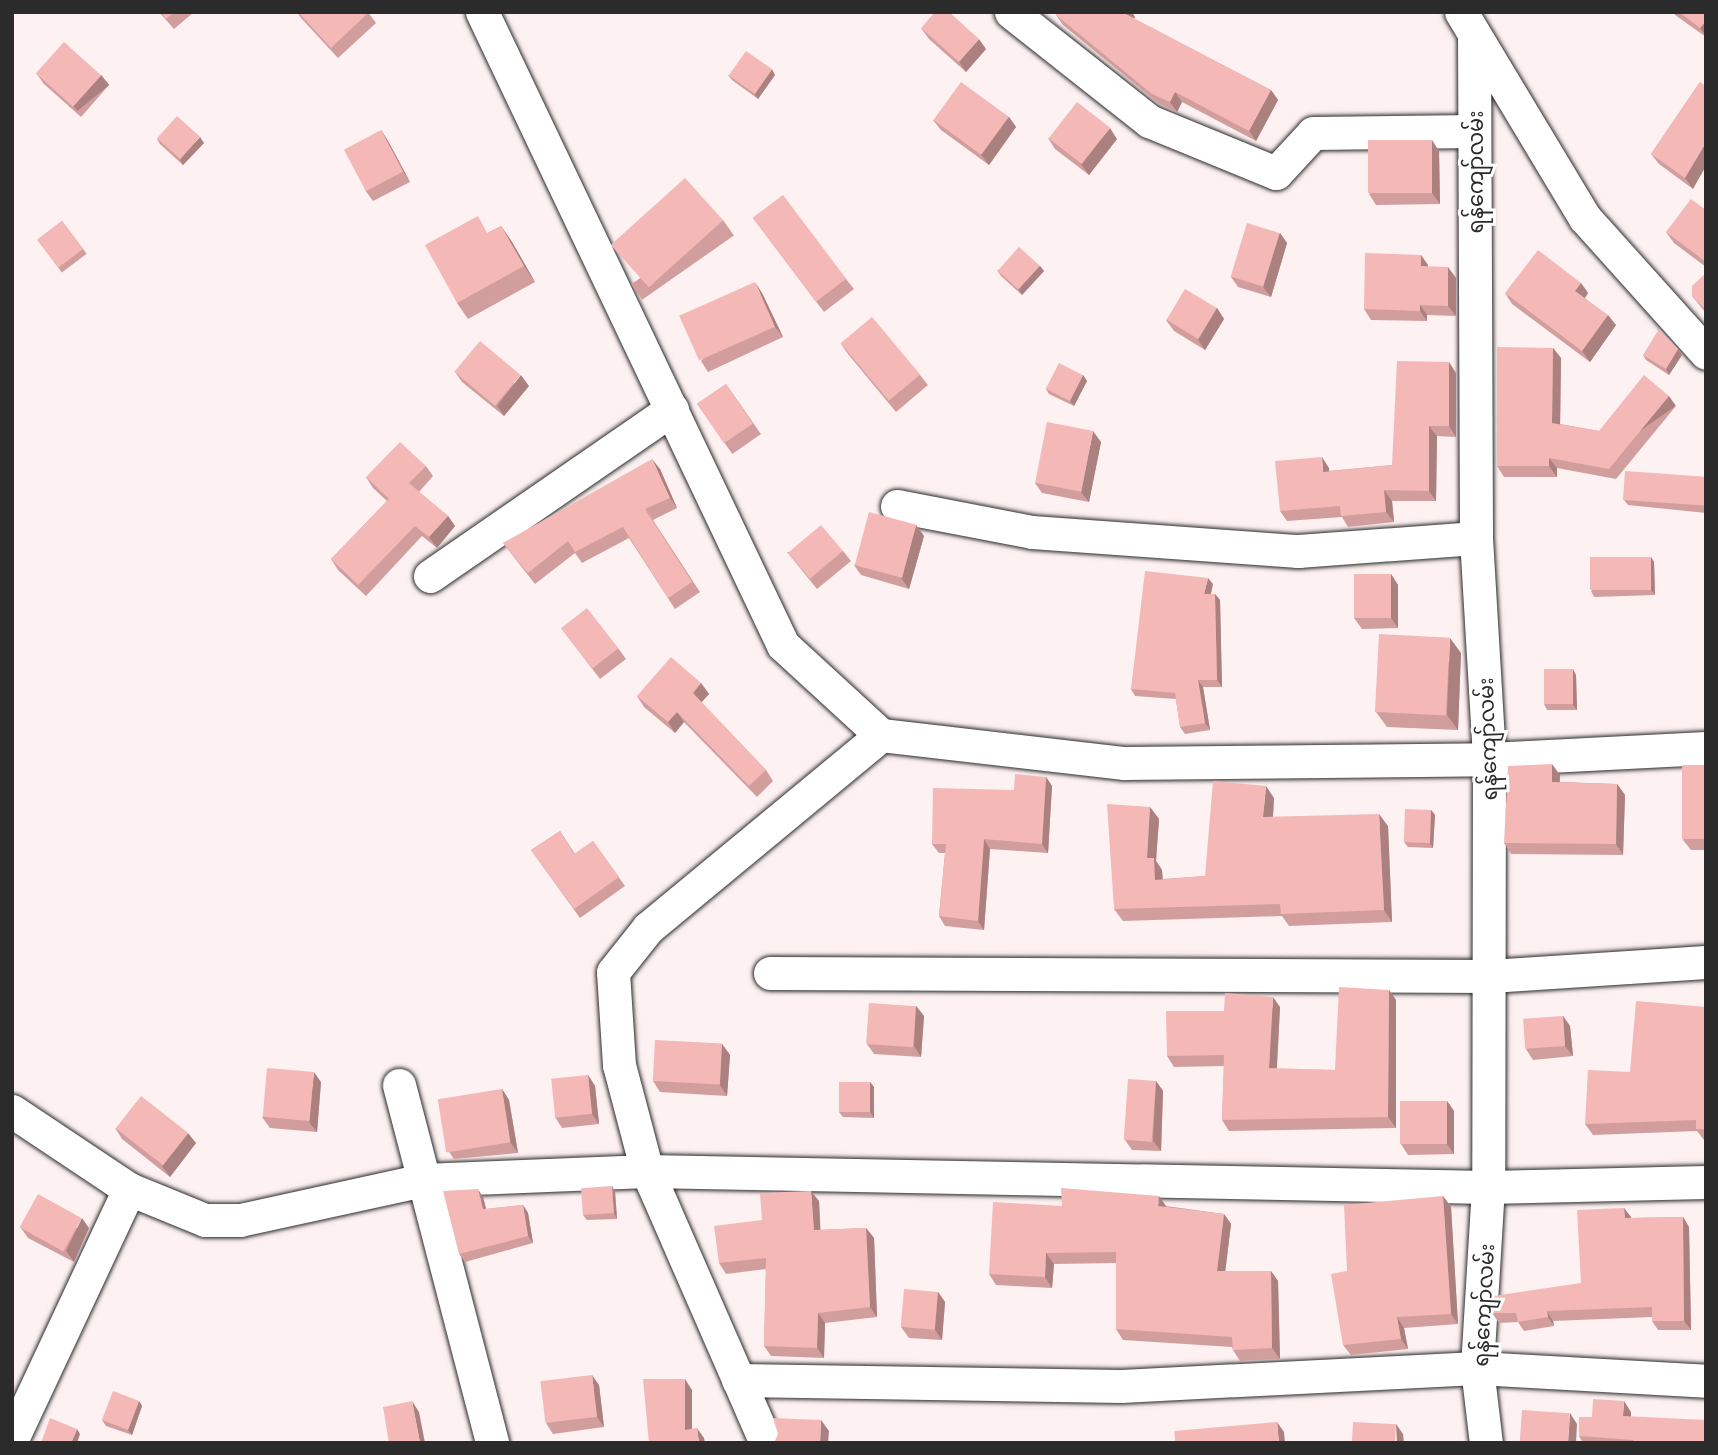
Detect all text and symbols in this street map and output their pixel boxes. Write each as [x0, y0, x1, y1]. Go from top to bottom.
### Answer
street label: ရန်ကျော်လမ်း [1461, 110, 1487, 234]
street label: ရန်ကျော်လမ်း [1471, 677, 1501, 801]
street label: ရန်ကျော်လမ်း [1466, 1243, 1498, 1367]

